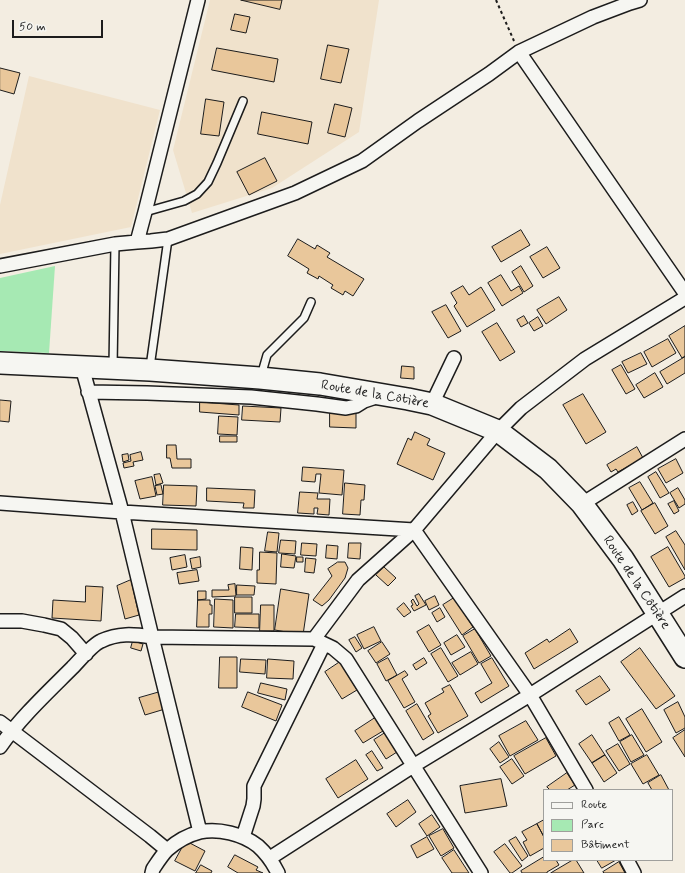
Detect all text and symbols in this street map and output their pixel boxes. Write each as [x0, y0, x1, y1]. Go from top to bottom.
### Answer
scale bar [14, 12, 105, 38]
text: 50 m [19, 19, 46, 35]
street label: Route de la Côtière [320, 377, 430, 413]
street label: Route de la Côtière [598, 533, 674, 633]
legend [543, 789, 673, 861]
text: Route [581, 797, 607, 813]
text: Parc [581, 817, 604, 833]
text: Bâtiment [581, 837, 630, 853]

